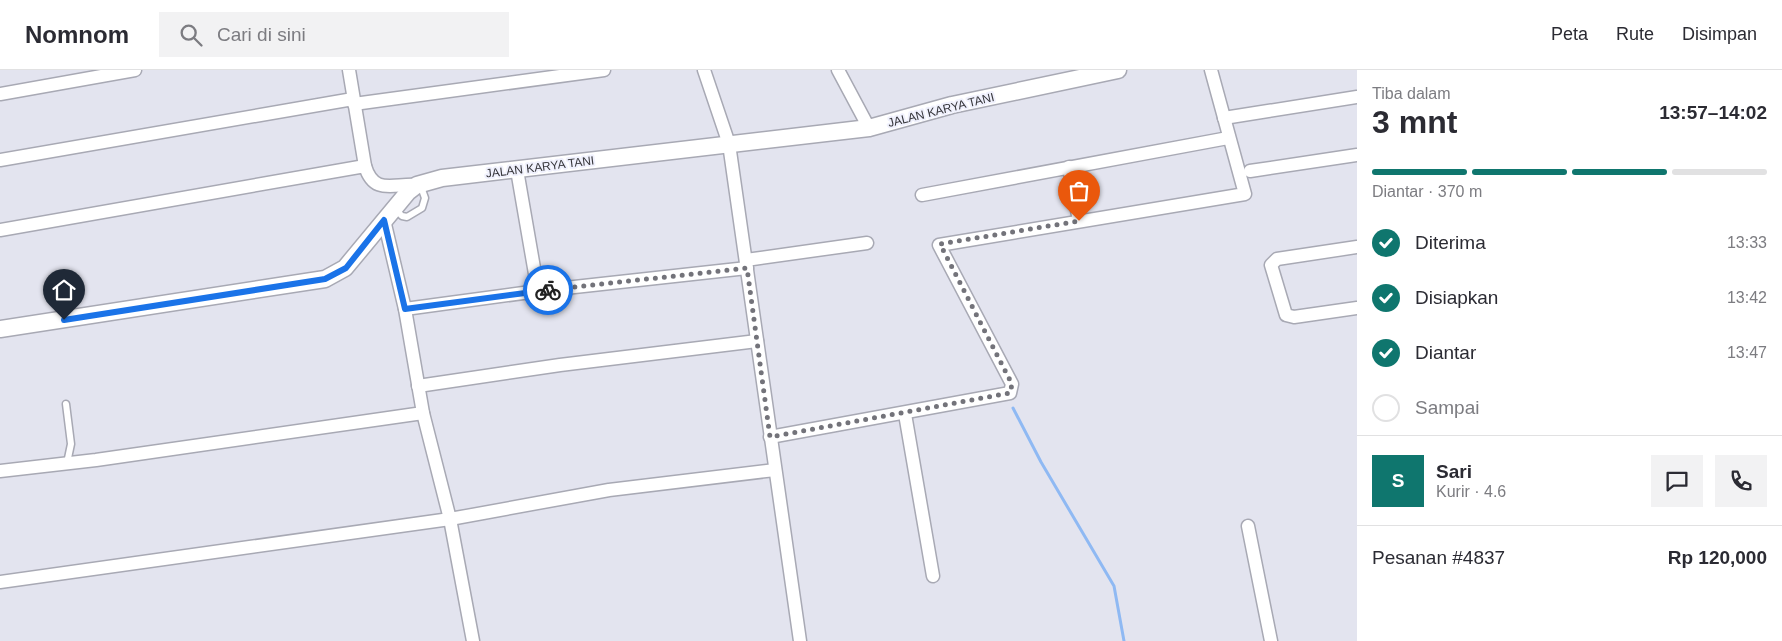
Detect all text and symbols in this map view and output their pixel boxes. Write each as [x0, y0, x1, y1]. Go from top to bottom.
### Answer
search box [159, 12, 509, 57]
text: Nomnom [25, 21, 129, 48]
icon: search [177, 21, 205, 49]
text: Cari di sini [217, 24, 306, 45]
text: Peta [1551, 24, 1588, 44]
text: Rute [1616, 24, 1654, 44]
text: Disimpan [1682, 24, 1757, 44]
text: Tiba dalam [1372, 85, 1451, 102]
street label: JALAN KARYA TANI [886, 90, 996, 130]
text: 13:57–14:02 [1659, 102, 1767, 123]
text: 3 mnt [1372, 104, 1457, 140]
street label: JALAN KARYA TANI [485, 153, 595, 181]
pin [1058, 170, 1100, 221]
icon: bag [1065, 177, 1093, 205]
text: Diantar · 370 m [1372, 183, 1482, 200]
icon: check [1372, 229, 1400, 257]
text: Diterima [1415, 232, 1486, 253]
text: 13:33 [1727, 234, 1767, 251]
courier [523, 265, 573, 315]
pin [43, 269, 85, 320]
icon: home [50, 276, 78, 304]
icon: bike [534, 276, 562, 304]
icon: check [1372, 284, 1400, 312]
text: Disiapkan [1415, 287, 1498, 308]
text: 13:42 [1727, 289, 1767, 306]
icon: check [1372, 339, 1400, 367]
text: Diantar [1415, 342, 1476, 363]
text: 13:47 [1727, 344, 1767, 361]
text: Sampai [1415, 397, 1479, 418]
button: chat [1651, 455, 1703, 507]
button: phone [1715, 455, 1767, 507]
text: Sari [1436, 461, 1472, 482]
text: S [1392, 470, 1404, 491]
text: Kurir · 4.6 [1436, 483, 1506, 500]
text: Pesanan #4837 [1372, 547, 1505, 568]
text: Rp 120,000 [1668, 547, 1767, 568]

